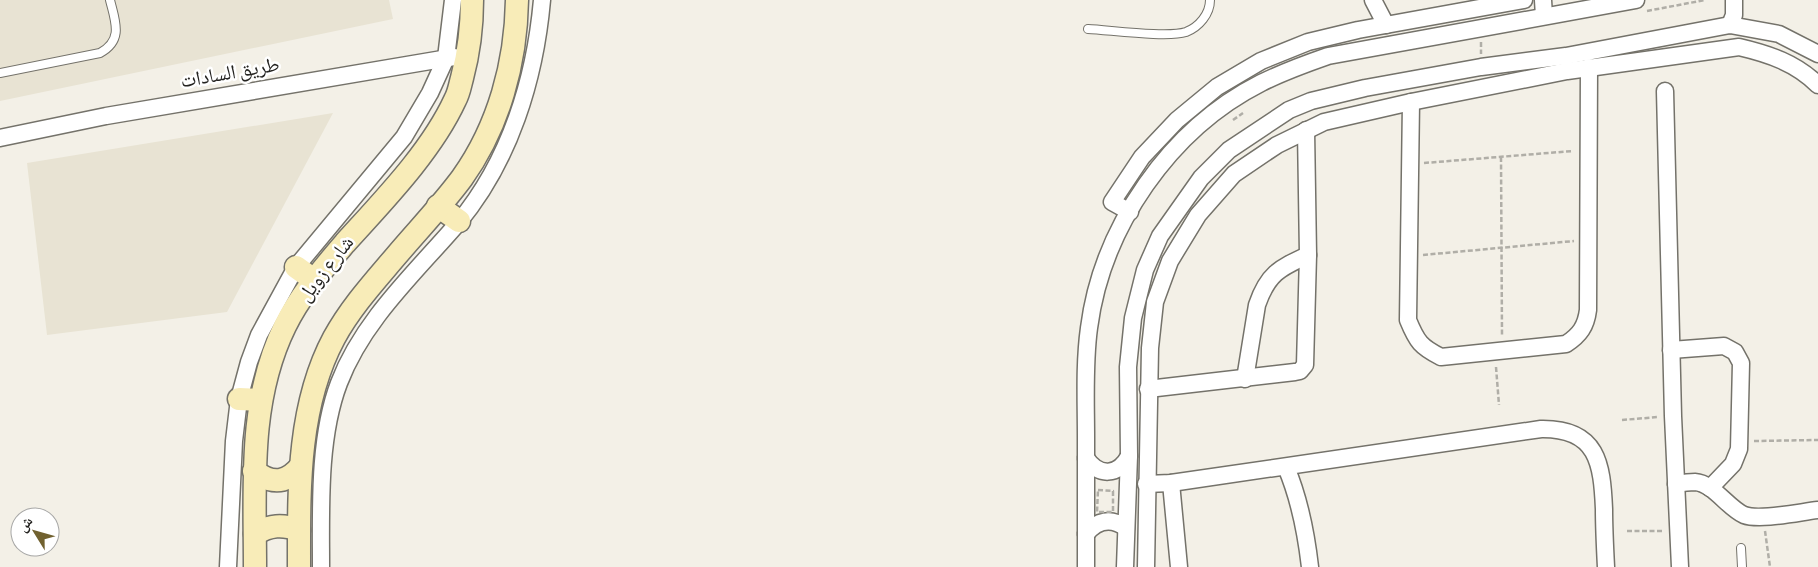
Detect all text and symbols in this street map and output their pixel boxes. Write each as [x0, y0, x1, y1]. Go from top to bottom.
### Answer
street label: طريق السادات [179, 54, 281, 93]
street label: شارع زويل [294, 232, 359, 307]
north arrow [10, 507, 60, 557]
text: ش [15, 515, 36, 536]

